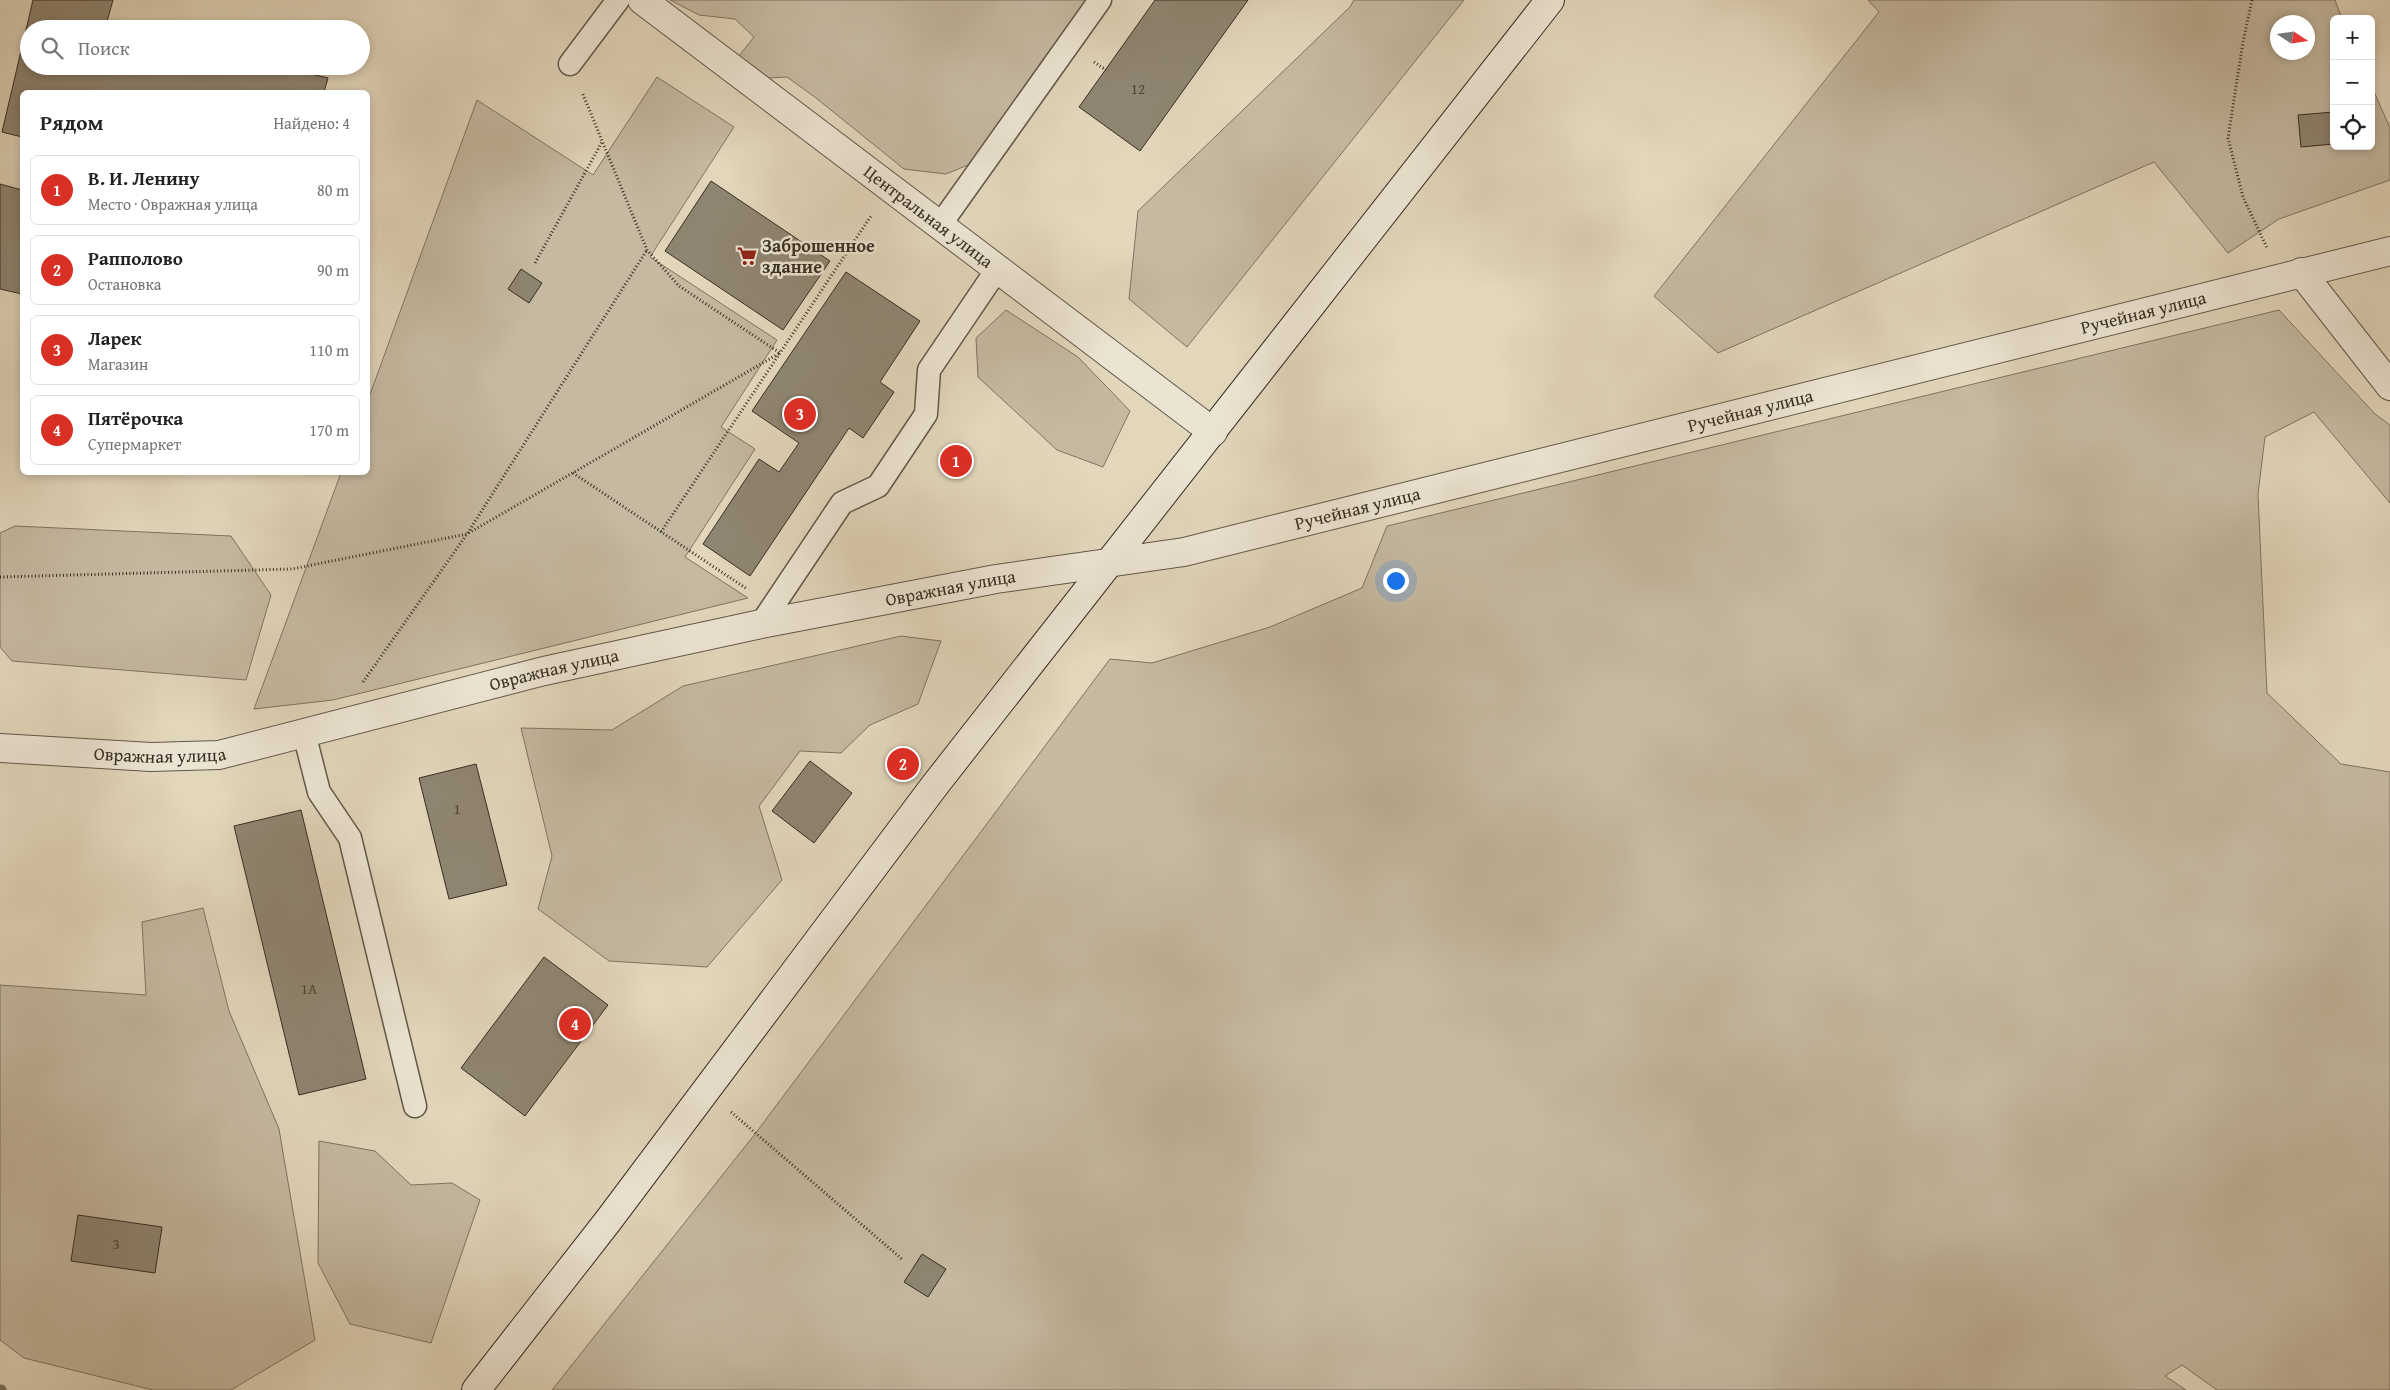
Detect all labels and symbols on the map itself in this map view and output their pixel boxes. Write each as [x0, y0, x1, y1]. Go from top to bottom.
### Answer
north arrow [2270, 15, 2315, 60]
house number: 12 [1131, 78, 1145, 99]
street label: Центральная улица [858, 158, 1000, 274]
place label: Заброшенное здание [762, 232, 875, 280]
supermarket icon: Заброшенное здание [736, 245, 758, 267]
street label: Ручейная улица [2078, 283, 2209, 341]
street label: Ручейная улица [1685, 381, 1816, 439]
pin: 3 [784, 395, 816, 433]
pin: 1 [940, 442, 972, 480]
street label: Ручейная улица [1292, 479, 1423, 537]
street label: Овражная улица [883, 562, 1018, 613]
your location [1383, 568, 1409, 594]
street label: Овражная улица [486, 641, 621, 698]
street label: Овражная улица [93, 740, 229, 770]
pin: 2 [887, 745, 919, 783]
house number: 1 [453, 798, 461, 819]
house number: 1А [301, 978, 317, 999]
pin: 4 [559, 1005, 591, 1043]
house number: 3 [112, 1233, 120, 1254]

